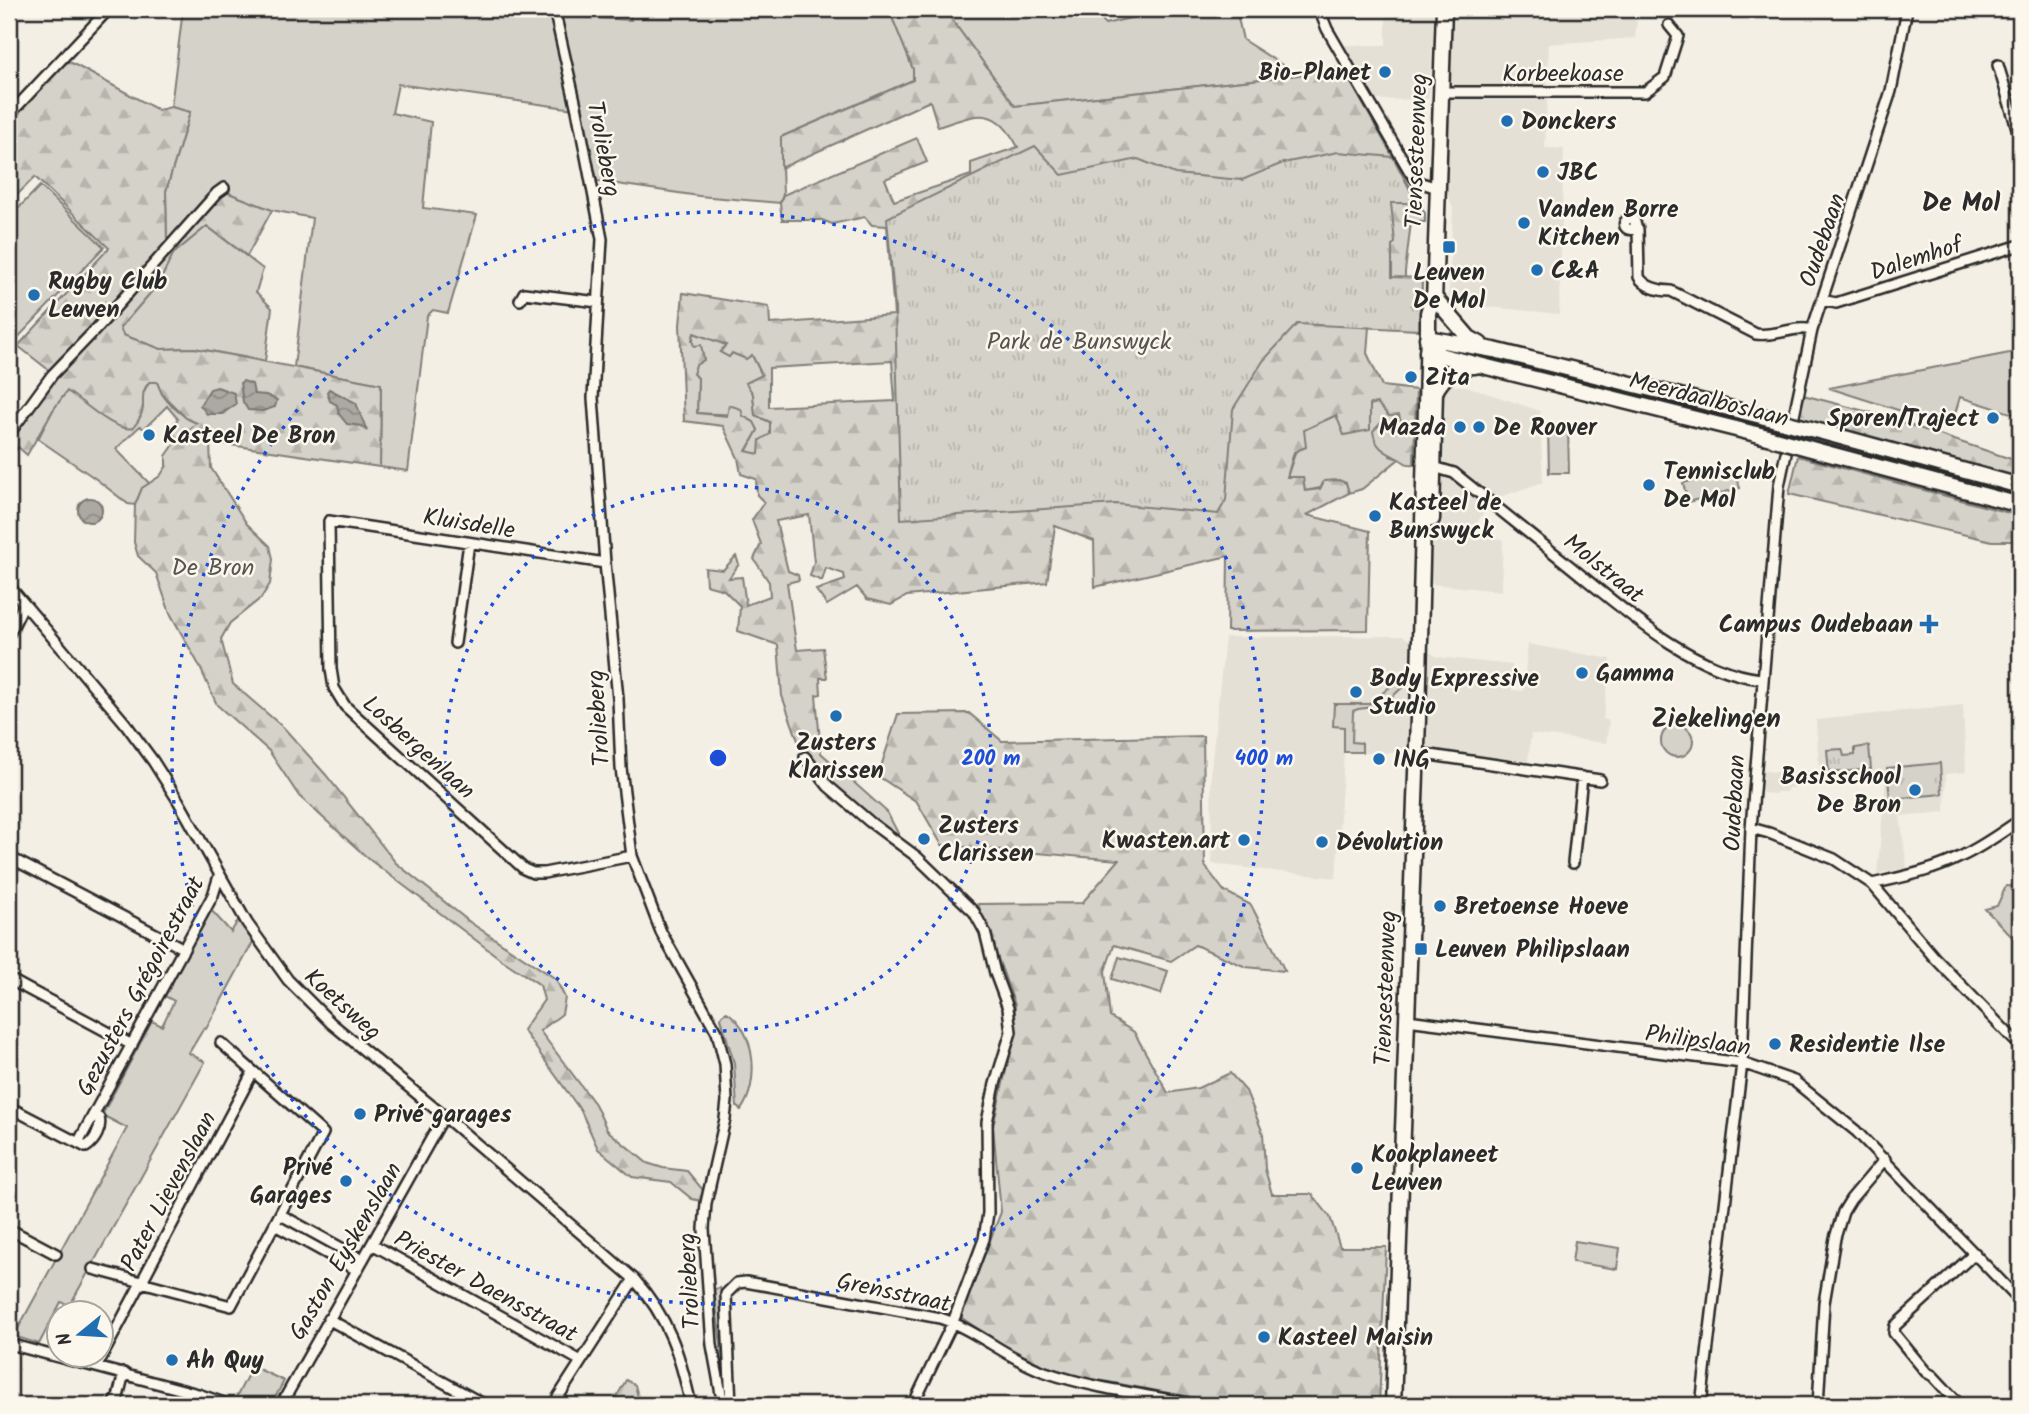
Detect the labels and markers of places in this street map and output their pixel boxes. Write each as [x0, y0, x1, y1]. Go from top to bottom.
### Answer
place label: Bio-Planet [1258, 54, 1372, 93]
marker: Bio-Planet [1377, 64, 1393, 80]
place label: Donckers [1521, 103, 1616, 142]
marker: Donckers [1499, 113, 1515, 129]
place label: JBC [1557, 154, 1598, 193]
marker: JBC [1535, 164, 1551, 180]
place label: Vanden Borre Kitchen [1538, 191, 1679, 258]
marker: Vanden Borre Kitchen [1516, 215, 1532, 231]
marker: Leuven De Mol [1441, 239, 1457, 255]
place label: C&A [1551, 252, 1600, 291]
place label: Leuven De Mol [1413, 254, 1486, 321]
marker: C&A [1529, 262, 1545, 278]
place label: Rugby Club Leuven [48, 263, 168, 330]
marker: Rugby Club Leuven [26, 287, 42, 303]
place label: Zita [1425, 359, 1470, 398]
marker: Zita [1403, 369, 1419, 385]
place label: Sporen/Traject [1827, 400, 1980, 439]
place label: Mazda [1379, 409, 1446, 448]
place label: De Roover [1493, 409, 1598, 448]
marker: Sporen/Traject [1985, 410, 2001, 426]
place label: Kasteel De Bron [163, 417, 336, 456]
marker: Mazda [1452, 419, 1468, 435]
marker: De Roover [1471, 419, 1487, 435]
marker: Kasteel De Bron [141, 427, 157, 443]
place label: Tennisclub De Mol [1663, 453, 1776, 520]
marker: Tennisclub De Mol [1641, 477, 1657, 493]
place label: Kasteel de Bunswyck [1389, 484, 1502, 551]
marker: Kasteel de Bunswyck [1367, 508, 1383, 524]
place label: Campus Oudebaan [1719, 606, 1913, 645]
marker: Campus Oudebaan [1919, 614, 1939, 634]
place label: Gamma [1596, 655, 1674, 694]
place label: Body Expressive Studio [1370, 660, 1539, 727]
marker: Gamma [1574, 665, 1590, 681]
marker: Body Expressive Studio [1348, 684, 1364, 700]
marker: Zusters Klarissen [828, 708, 844, 724]
place label: Zusters Klarissen [788, 724, 884, 791]
place label: ING [1393, 741, 1430, 780]
centre of rings [706, 746, 730, 770]
marker: ING [1371, 751, 1387, 767]
place label: Basisschool De Bron [1780, 758, 1902, 825]
marker: Basisschool De Bron [1907, 782, 1923, 798]
place label: Zusters Clarissen [938, 807, 1034, 874]
place label: Kwasten.art [1102, 822, 1231, 861]
place label: Dévolution [1336, 824, 1443, 863]
marker: Zusters Clarissen [916, 831, 932, 847]
marker: Kwasten.art [1236, 832, 1252, 848]
marker: Dévolution [1314, 834, 1330, 850]
place label: Bretoense Hoeve [1454, 888, 1629, 927]
marker: Bretoense Hoeve [1432, 898, 1448, 914]
place label: Leuven Philipslaan [1435, 931, 1630, 970]
marker: Leuven Philipslaan [1413, 941, 1429, 957]
place label: Residentie Ilse [1789, 1026, 1946, 1065]
marker: Residentie Ilse [1767, 1036, 1783, 1052]
place label: Privé garages [374, 1096, 512, 1135]
marker: Privé garages [352, 1106, 368, 1122]
place label: Kookplaneet Leuven [1371, 1136, 1499, 1203]
place label: Privé Garages [250, 1149, 333, 1216]
marker: Kookplaneet Leuven [1349, 1160, 1365, 1176]
marker: Privé Garages [338, 1173, 354, 1189]
place label: Kasteel Maisin [1278, 1319, 1433, 1358]
marker: Kasteel Maisin [1256, 1329, 1272, 1345]
place label: Ah Quy [186, 1342, 264, 1381]
marker: Ah Quy [164, 1352, 180, 1368]

